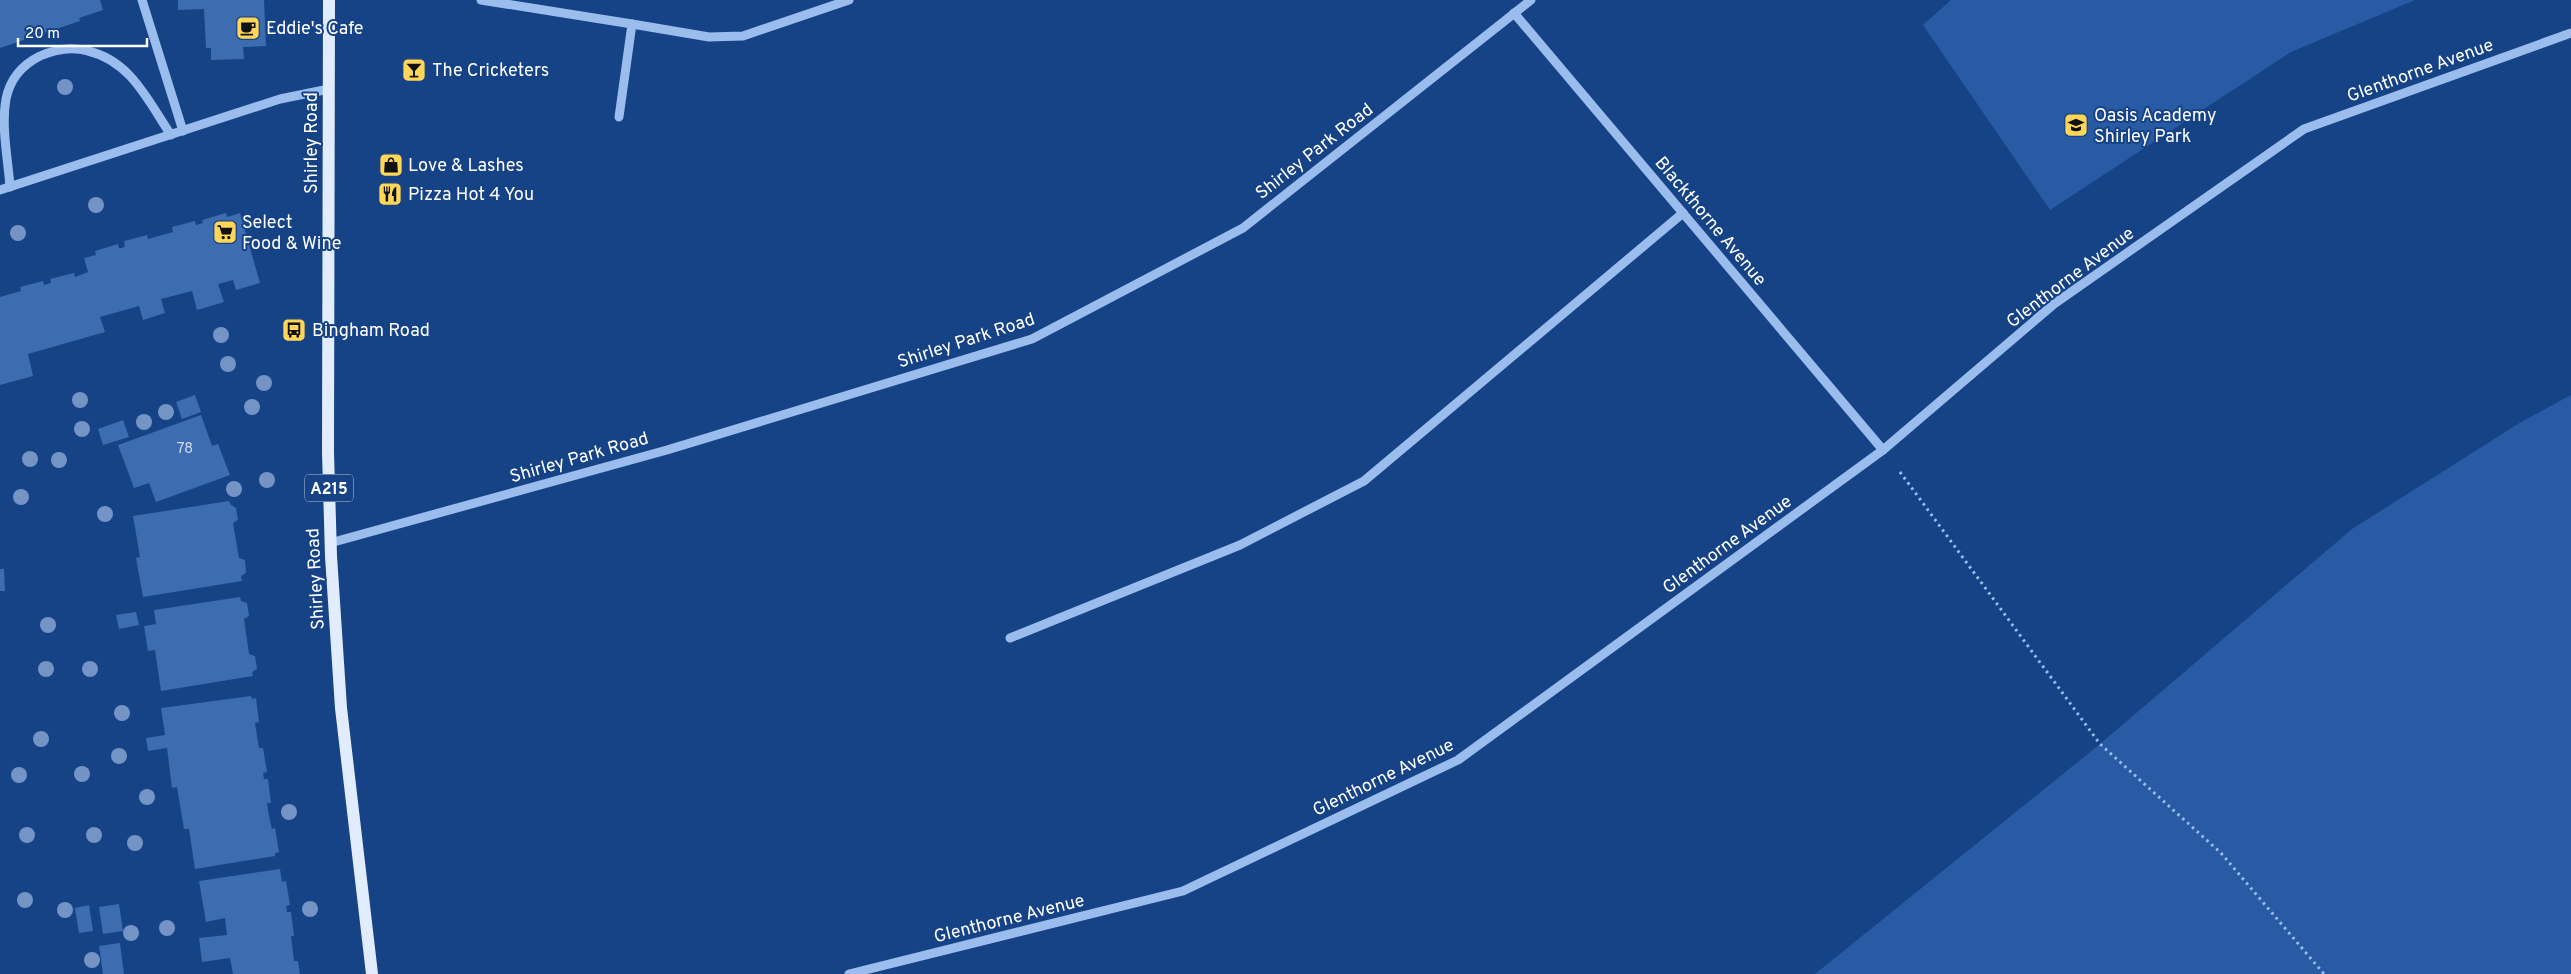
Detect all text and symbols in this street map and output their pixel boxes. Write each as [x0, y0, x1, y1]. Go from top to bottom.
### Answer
scale bar [18, 15, 146, 47]
cafe icon: Eddie's Cafe [235, 15, 261, 41]
place label: Eddie's Cafe [266, 18, 364, 41]
text: 20 m [25, 25, 60, 44]
street label: Glenthorne Avenue [2344, 34, 2497, 109]
bar icon: The Cricketers [401, 57, 427, 83]
place label: The Cricketers [432, 60, 549, 83]
street label: Shirley Road [301, 92, 324, 194]
street label: Shirley Park Road [1251, 99, 1378, 205]
place label: Oasis Academy Shirley Park [2094, 105, 2217, 149]
school or university icon: Oasis Academy Shirley Park [2063, 112, 2089, 138]
shop icon: Love & Lashes [378, 152, 404, 178]
street label: Blackthorne Avenue [1649, 152, 1771, 291]
place label: Love & Lashes [408, 155, 524, 178]
restaurant icon: Pizza Hot 4 You [377, 181, 403, 207]
place label: Pizza Hot 4 You [408, 184, 534, 207]
place label: Select Food & Wine [242, 212, 342, 256]
supermarket icon: Select Food & Wine [212, 219, 238, 245]
street label: Glenthorne Avenue [2002, 223, 2139, 334]
street label: Shirley Park Road [895, 308, 1038, 374]
bus stop icon: Bingham Road [281, 317, 307, 343]
place label: Bingham Road [312, 320, 430, 343]
street label: Shirley Park Road [507, 428, 651, 489]
house number: 78 [177, 440, 193, 459]
road number: A215 [305, 474, 353, 502]
street label: Glenthorne Avenue [1659, 491, 1797, 600]
street label: Shirley Road [302, 527, 331, 630]
street label: Glenthorne Avenue [1309, 734, 1458, 823]
street label: Glenthorne Avenue [932, 890, 1087, 949]

